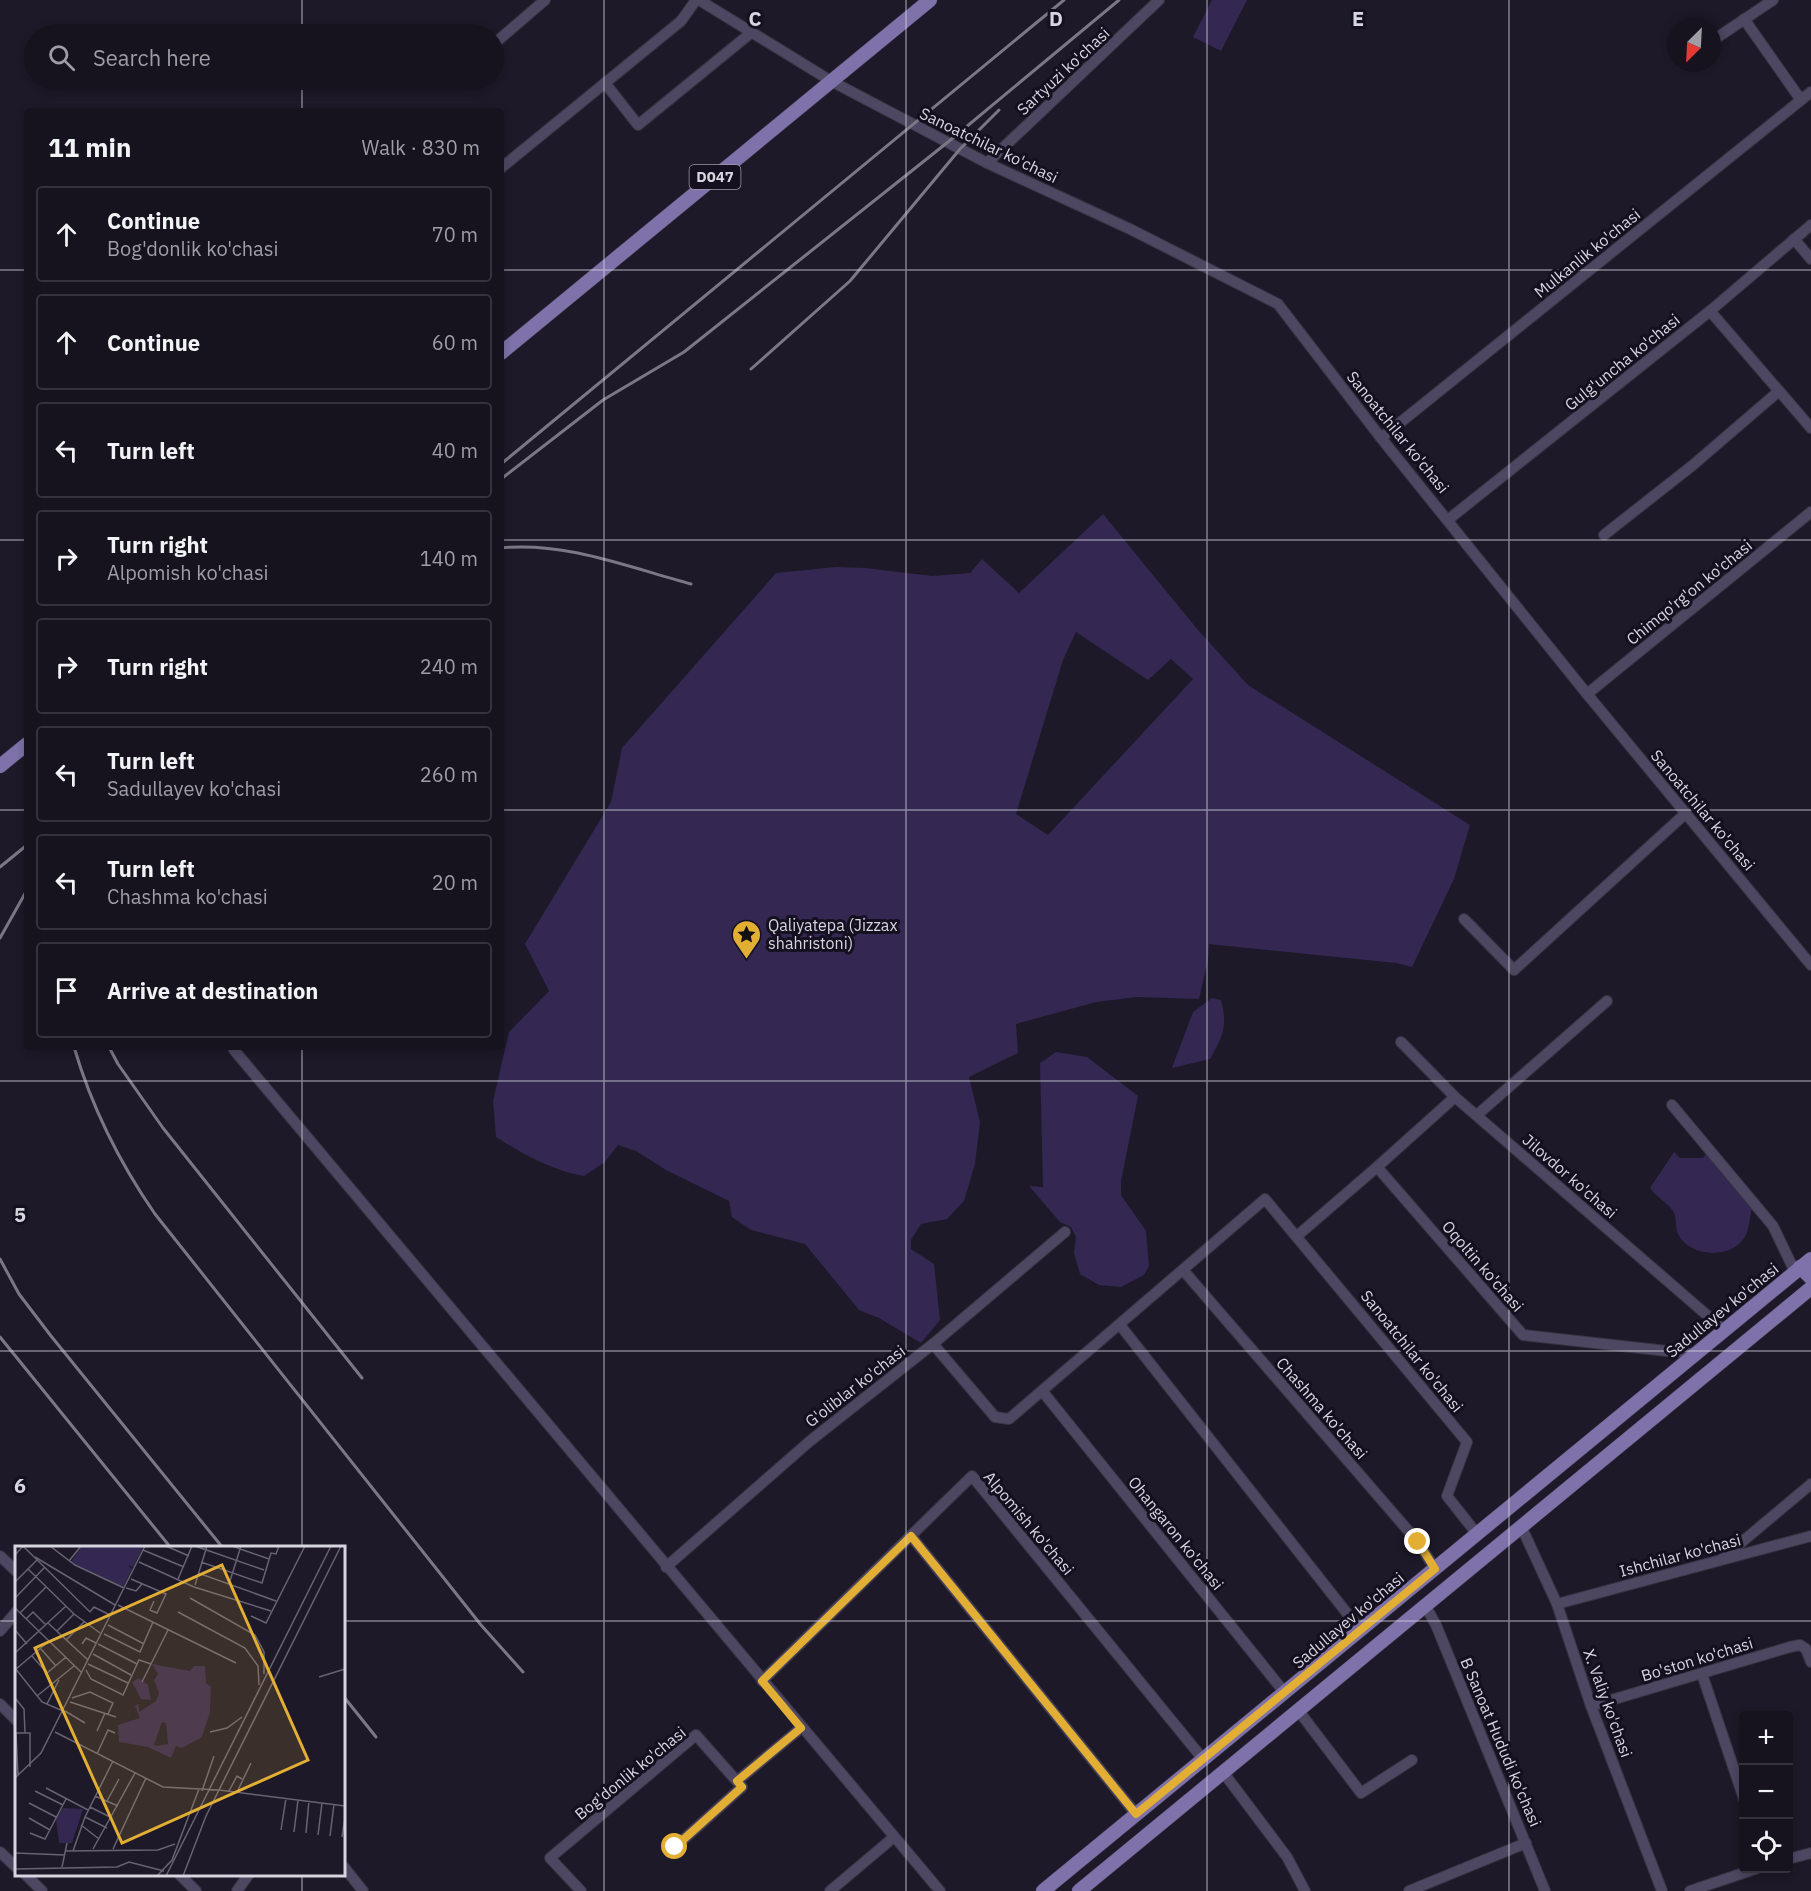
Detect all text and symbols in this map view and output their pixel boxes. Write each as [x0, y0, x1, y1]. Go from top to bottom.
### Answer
text: C [748, 5, 762, 32]
text: D [1049, 5, 1063, 32]
text: E [1352, 5, 1364, 32]
north arrow [1667, 18, 1721, 72]
street label: Sartyuzi ko'chasi [1012, 23, 1114, 119]
search box [24, 24, 504, 90]
icon: search [45, 41, 78, 74]
text: Search here [93, 43, 211, 72]
street label: Sanoatchilar ko'chasi [917, 103, 1061, 187]
text: 11 min [48, 130, 132, 164]
text: Walk · 830 m [362, 134, 480, 161]
road number: D047 [690, 165, 740, 189]
street label: Mulkanlik ko'chasi [1530, 204, 1644, 302]
text: Continue [107, 206, 200, 235]
icon: ahead [50, 218, 83, 251]
text: 70 m [432, 221, 478, 248]
text: Bog'donlik ko'chasi [107, 235, 279, 262]
street label: Gulg'uncha ko'chasi [1560, 309, 1684, 415]
icon: ahead [50, 326, 83, 359]
text: Continue [107, 328, 200, 357]
text: 60 m [432, 329, 478, 356]
street label: Sanoatchilar ko'chasi [1343, 367, 1453, 497]
icon: left [50, 434, 83, 467]
text: Turn left [107, 436, 195, 465]
text: 40 m [432, 437, 478, 464]
text: Turn right [107, 530, 208, 559]
street label: Chimqo'rg'on ko'chasi [1622, 535, 1756, 649]
icon: right [50, 542, 83, 575]
text: 140 m [420, 545, 478, 572]
text: Alpomish ko'chasi [107, 559, 269, 586]
icon: right [50, 650, 83, 683]
text: Turn right [107, 652, 208, 681]
text: 240 m [420, 653, 478, 680]
text: Turn left [107, 746, 195, 775]
street label: Sanoatchilar ko'chasi [1647, 746, 1759, 874]
icon: left [50, 758, 83, 791]
text: 260 m [420, 761, 478, 788]
text: Sadullayev ko'chasi [107, 775, 281, 802]
text: Turn left [107, 854, 195, 883]
icon: left [50, 866, 83, 899]
text: 20 m [432, 869, 478, 896]
text: Chashma ko'chasi [107, 883, 268, 910]
place label: Qaliyatepa (Jizzax shahristoni) [768, 915, 898, 953]
place icon: Qaliyatepa (Jizzax shahristoni) [731, 918, 763, 960]
icon: arrive [50, 974, 83, 1007]
text: Arrive at destination [107, 976, 318, 1005]
street label: Jilovdor ko'chasi [1519, 1129, 1621, 1223]
text: 5 [14, 1201, 26, 1228]
street label: Oqoltin ko'chasi [1438, 1216, 1528, 1316]
street label: Sadullayev ko'chasi [1662, 1258, 1782, 1362]
street label: Sanoatchilar ko'chasi [1357, 1286, 1467, 1416]
street label: G'oliblar ko'chasi [801, 1341, 909, 1431]
street label: Chashma ko'chasi [1272, 1353, 1372, 1463]
street label: Alpomish ko'chasi [980, 1467, 1078, 1579]
text: 6 [14, 1472, 26, 1499]
street label: Ohangaron ko'chasi [1124, 1472, 1228, 1594]
route end [1404, 1528, 1430, 1554]
street label: Ishchilar ko'chasi [1617, 1529, 1743, 1581]
inset map [15, 1546, 345, 1876]
street label: Sadullayev ko'chasi [1288, 1568, 1408, 1672]
street label: Bo'ston ko'chasi [1639, 1633, 1755, 1685]
street label: X. Valiy ko'chasi [1579, 1646, 1637, 1760]
street label: B Sanoat Hududi ko'chasi [1456, 1654, 1546, 1830]
map controls [1739, 1711, 1793, 1873]
button: + [1739, 1711, 1793, 1765]
street label: Bog'donlik ko'chasi [570, 1722, 690, 1824]
button: − [1739, 1765, 1793, 1819]
button: locate [1739, 1819, 1793, 1873]
route start [661, 1833, 687, 1859]

